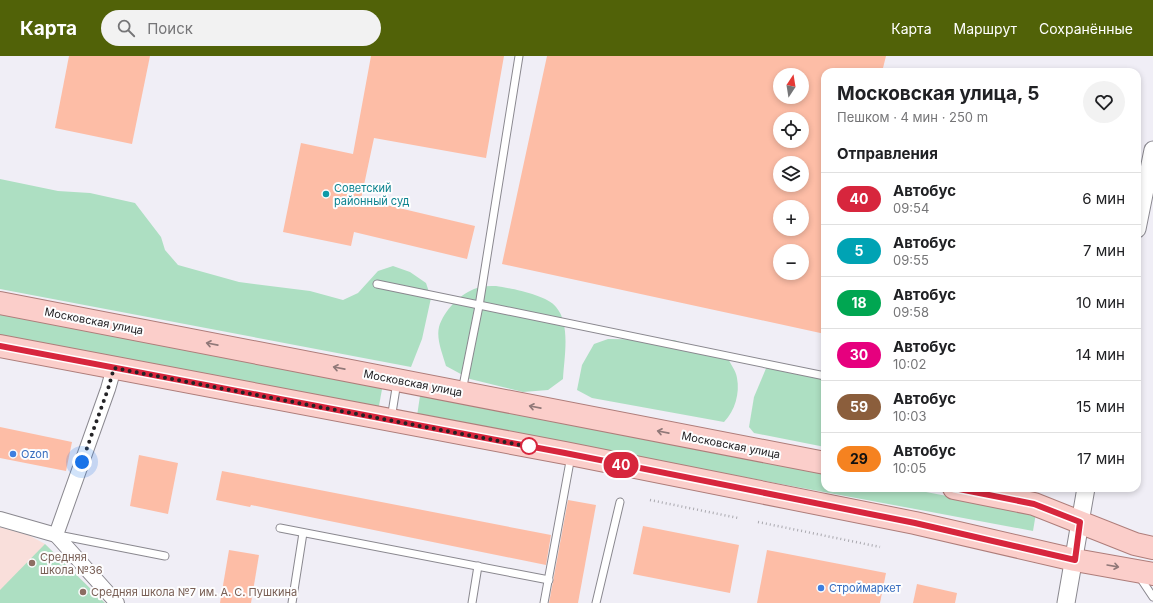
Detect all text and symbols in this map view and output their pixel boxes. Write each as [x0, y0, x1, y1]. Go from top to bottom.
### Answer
search box [101, 10, 381, 46]
text: Карта [20, 17, 77, 40]
icon: search [115, 17, 137, 39]
text: Поиск [147, 19, 193, 38]
text: Карта [891, 20, 932, 37]
text: Маршрут [954, 20, 1017, 37]
text: Сохранённые [1039, 20, 1133, 37]
north arrow [773, 68, 809, 104]
map controls [773, 68, 809, 280]
button: heart [1083, 81, 1125, 123]
text: Московская улица, 5 [837, 82, 1039, 105]
text: Пешком · 4 мин · 250 m [837, 109, 988, 125]
button: locate [773, 112, 809, 148]
text: Отправления [837, 144, 938, 163]
button: layers [773, 156, 809, 192]
place label: Советский районный суд [334, 181, 410, 208]
text: Автобус [893, 181, 956, 200]
marker: Советский районный суд [321, 189, 331, 199]
text: 6 мин [1082, 189, 1125, 208]
text: 40 [850, 190, 868, 207]
button: + [773, 200, 809, 236]
text: 09:54 [893, 200, 929, 216]
text: Автобус [893, 233, 956, 252]
text: 7 мин [1083, 241, 1125, 260]
text: 5 [855, 242, 863, 259]
button: − [773, 244, 809, 280]
text: 09:55 [893, 252, 929, 268]
text: Автобус [893, 285, 956, 304]
text: 10 мин [1076, 293, 1125, 312]
text: 18 [851, 294, 867, 311]
text: 09:58 [893, 304, 929, 320]
street label: Московская улица [43, 305, 145, 337]
text: Автобус [893, 337, 956, 356]
one-way arrow [205, 339, 218, 347]
text: 14 мин [1076, 345, 1125, 364]
text: 30 [850, 346, 868, 363]
text: 10:02 [893, 356, 926, 372]
one-way arrow [333, 364, 346, 372]
street label: Московская улица [362, 367, 464, 399]
text: Автобус [893, 389, 956, 408]
text: 15 мин [1076, 397, 1125, 416]
text: 59 [850, 398, 868, 415]
one-way arrow [529, 402, 542, 410]
text: 10:03 [893, 408, 926, 424]
one-way arrow [657, 427, 670, 435]
street label: Московская улица [680, 429, 782, 461]
unlabelled marker [520, 437, 538, 455]
text: Автобус [893, 441, 956, 460]
place label: Ozon [21, 447, 48, 461]
marker: Ozon [8, 449, 18, 459]
text: 17 мин [1077, 449, 1125, 468]
text: 29 [850, 450, 868, 467]
your location [72, 452, 92, 472]
line badge: 40 [603, 452, 639, 478]
text: 40 [612, 456, 630, 473]
text: 10:05 [893, 460, 926, 476]
place label: Средняя школа №36 [40, 550, 103, 577]
marker: Средняя школа №36 [27, 558, 37, 568]
one-way arrow [1106, 563, 1119, 571]
place label: Строймаркет [829, 581, 902, 595]
marker: Строймаркет [816, 583, 826, 593]
place label: Средняя школа №7 им. А. С. Пушкина [91, 585, 297, 599]
marker: Средняя школа №7 им. А. С. Пушкина [78, 587, 88, 597]

